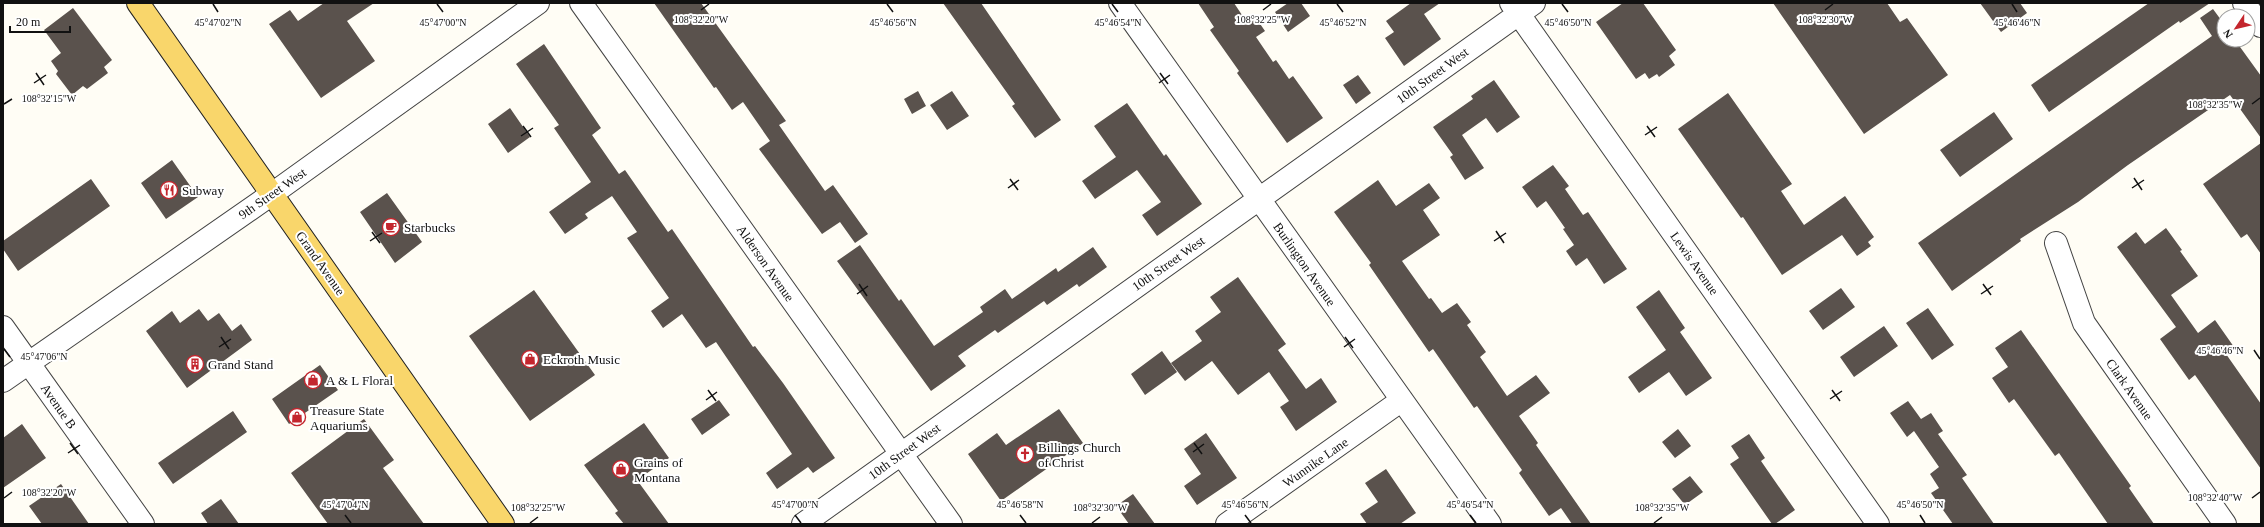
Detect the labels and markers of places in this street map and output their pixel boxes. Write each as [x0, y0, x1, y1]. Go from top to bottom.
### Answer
restaurant icon: Subway [159, 180, 179, 200]
place label: Subway [182, 183, 224, 198]
cafe icon: Starbucks [381, 217, 401, 237]
place label: Starbucks [404, 220, 455, 235]
shop icon: Eckroth Music [520, 349, 540, 369]
place label: Eckroth Music [543, 352, 620, 367]
building icon: Grand Stand [185, 354, 205, 374]
place label: Grand Stand [208, 357, 274, 372]
shop icon: A & L Floral [303, 370, 323, 390]
place label: A & L Floral [326, 373, 393, 388]
place label: Treasure State Aquariums [310, 403, 384, 433]
shop icon: Treasure State Aquariums [287, 407, 307, 427]
place label: Billings Church of Christ [1038, 440, 1121, 470]
church icon: Billings Church of Christ [1015, 444, 1035, 464]
place label: Grains of Montana [634, 455, 683, 485]
shop icon: Grains of Montana [611, 459, 631, 479]

